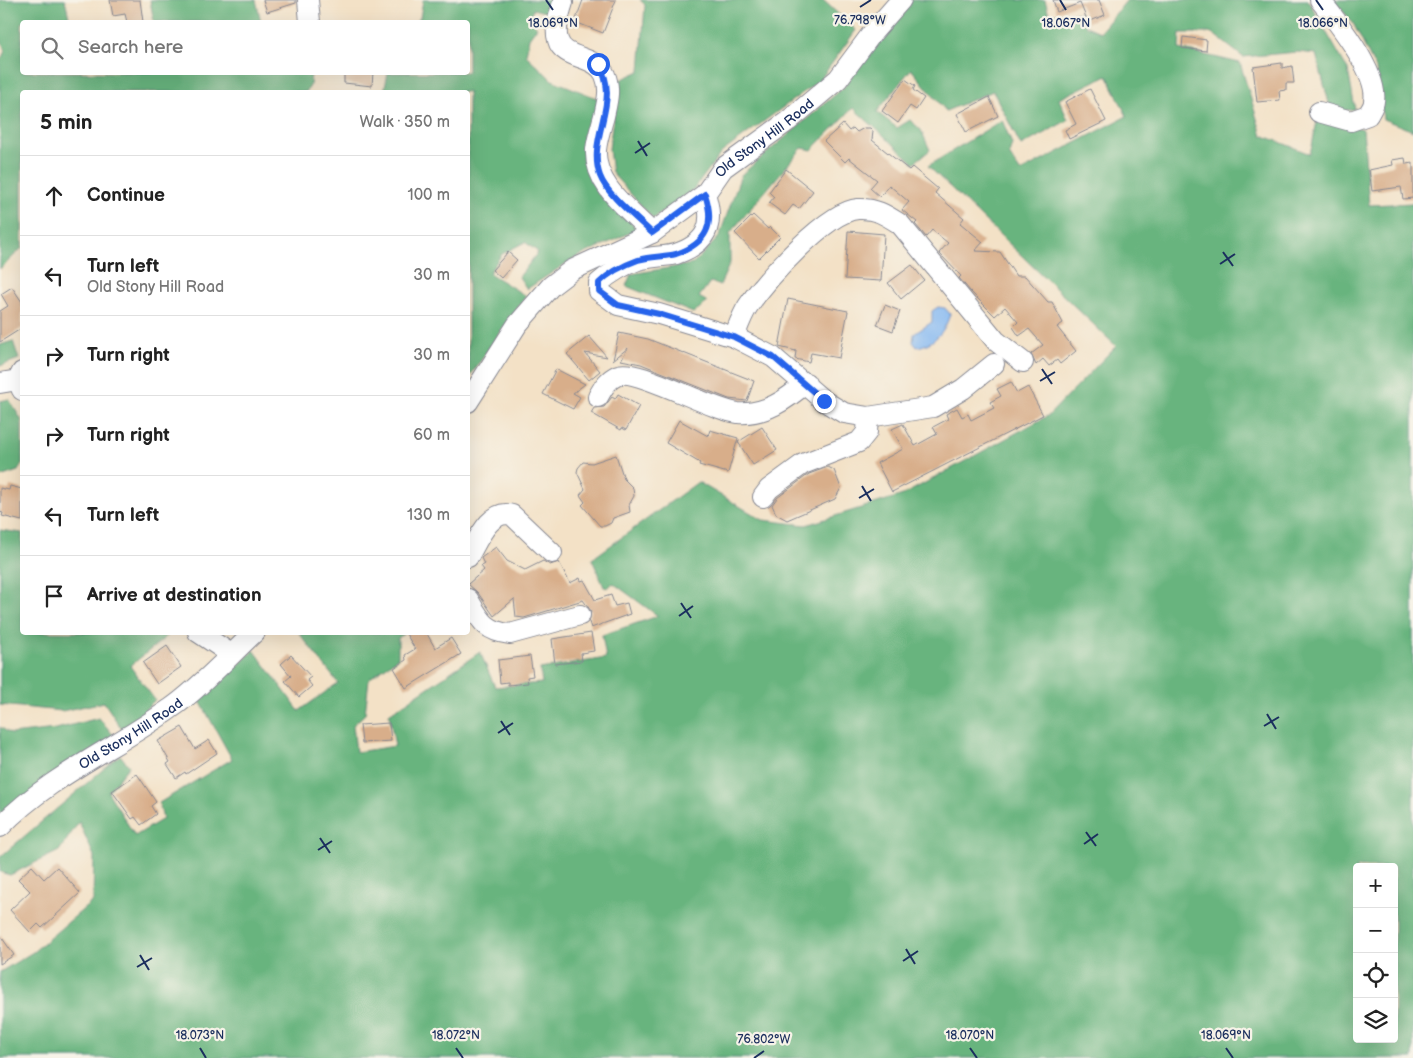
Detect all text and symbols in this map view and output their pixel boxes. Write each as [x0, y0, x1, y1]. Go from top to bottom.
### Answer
text: 76.798°W [834, 13, 886, 28]
text: 18.069°N [528, 16, 578, 31]
text: 18.067°N [1042, 16, 1090, 31]
text: 18.066°N [1298, 16, 1348, 31]
search box [20, 20, 470, 75]
icon: search [38, 34, 66, 62]
text: Search here [78, 36, 183, 59]
route start [587, 53, 610, 76]
street label: Old Stony Hill Road [711, 95, 817, 181]
text: 5 min [40, 110, 93, 135]
text: Walk · 350 m [359, 113, 450, 132]
icon: ahead [40, 182, 68, 210]
text: Continue [87, 184, 165, 207]
text: 100 m [407, 186, 450, 205]
text: Turn left [87, 255, 159, 278]
icon: left [40, 262, 68, 290]
text: 30 m [413, 266, 450, 285]
text: Old Stony Hill Road [87, 278, 224, 297]
icon: right [40, 342, 68, 370]
text: Turn right [87, 344, 170, 367]
text: 30 m [413, 346, 450, 365]
route end [813, 390, 836, 413]
icon: right [40, 422, 68, 450]
text: Turn right [87, 424, 170, 447]
text: 60 m [413, 426, 450, 445]
icon: left [40, 502, 68, 530]
text: Turn left [87, 504, 159, 527]
text: 130 m [407, 506, 450, 525]
icon: arrive [40, 582, 68, 610]
text: Arrive at destination [87, 584, 262, 607]
street label: Old Stony Hill Road [76, 695, 186, 773]
map controls [1353, 863, 1398, 1043]
button: + [1353, 863, 1398, 908]
button: − [1353, 908, 1398, 953]
button: locate [1353, 953, 1398, 998]
button: layers [1353, 998, 1398, 1043]
text: 18.073°N [176, 1028, 224, 1043]
text: 18.072°N [432, 1028, 480, 1043]
text: 18.070°N [946, 1028, 994, 1043]
text: 18.069°N [1201, 1028, 1251, 1043]
text: 76.802°W [738, 1032, 790, 1047]

